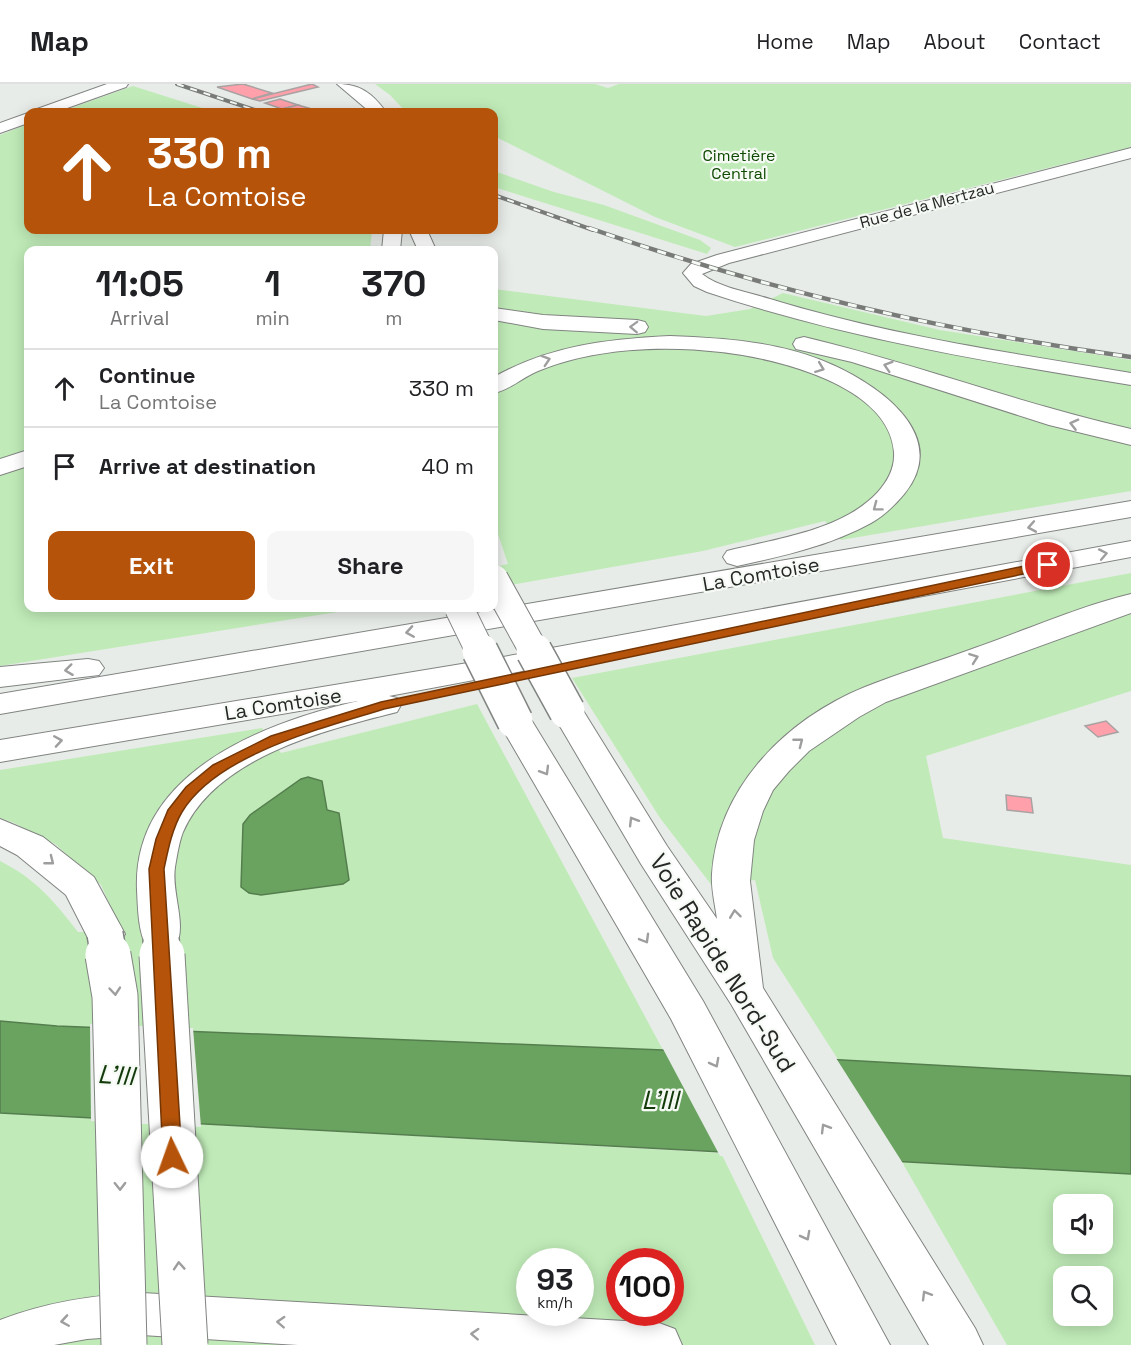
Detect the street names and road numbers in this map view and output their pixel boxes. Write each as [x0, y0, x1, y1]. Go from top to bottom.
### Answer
street label: Rue de la Mertzau [857, 177, 997, 233]
street label: La Comtoise [701, 551, 821, 597]
street label: La Comtoise [223, 682, 343, 726]
street label: Voie Rapide Nord-Sud [643, 848, 803, 1078]

